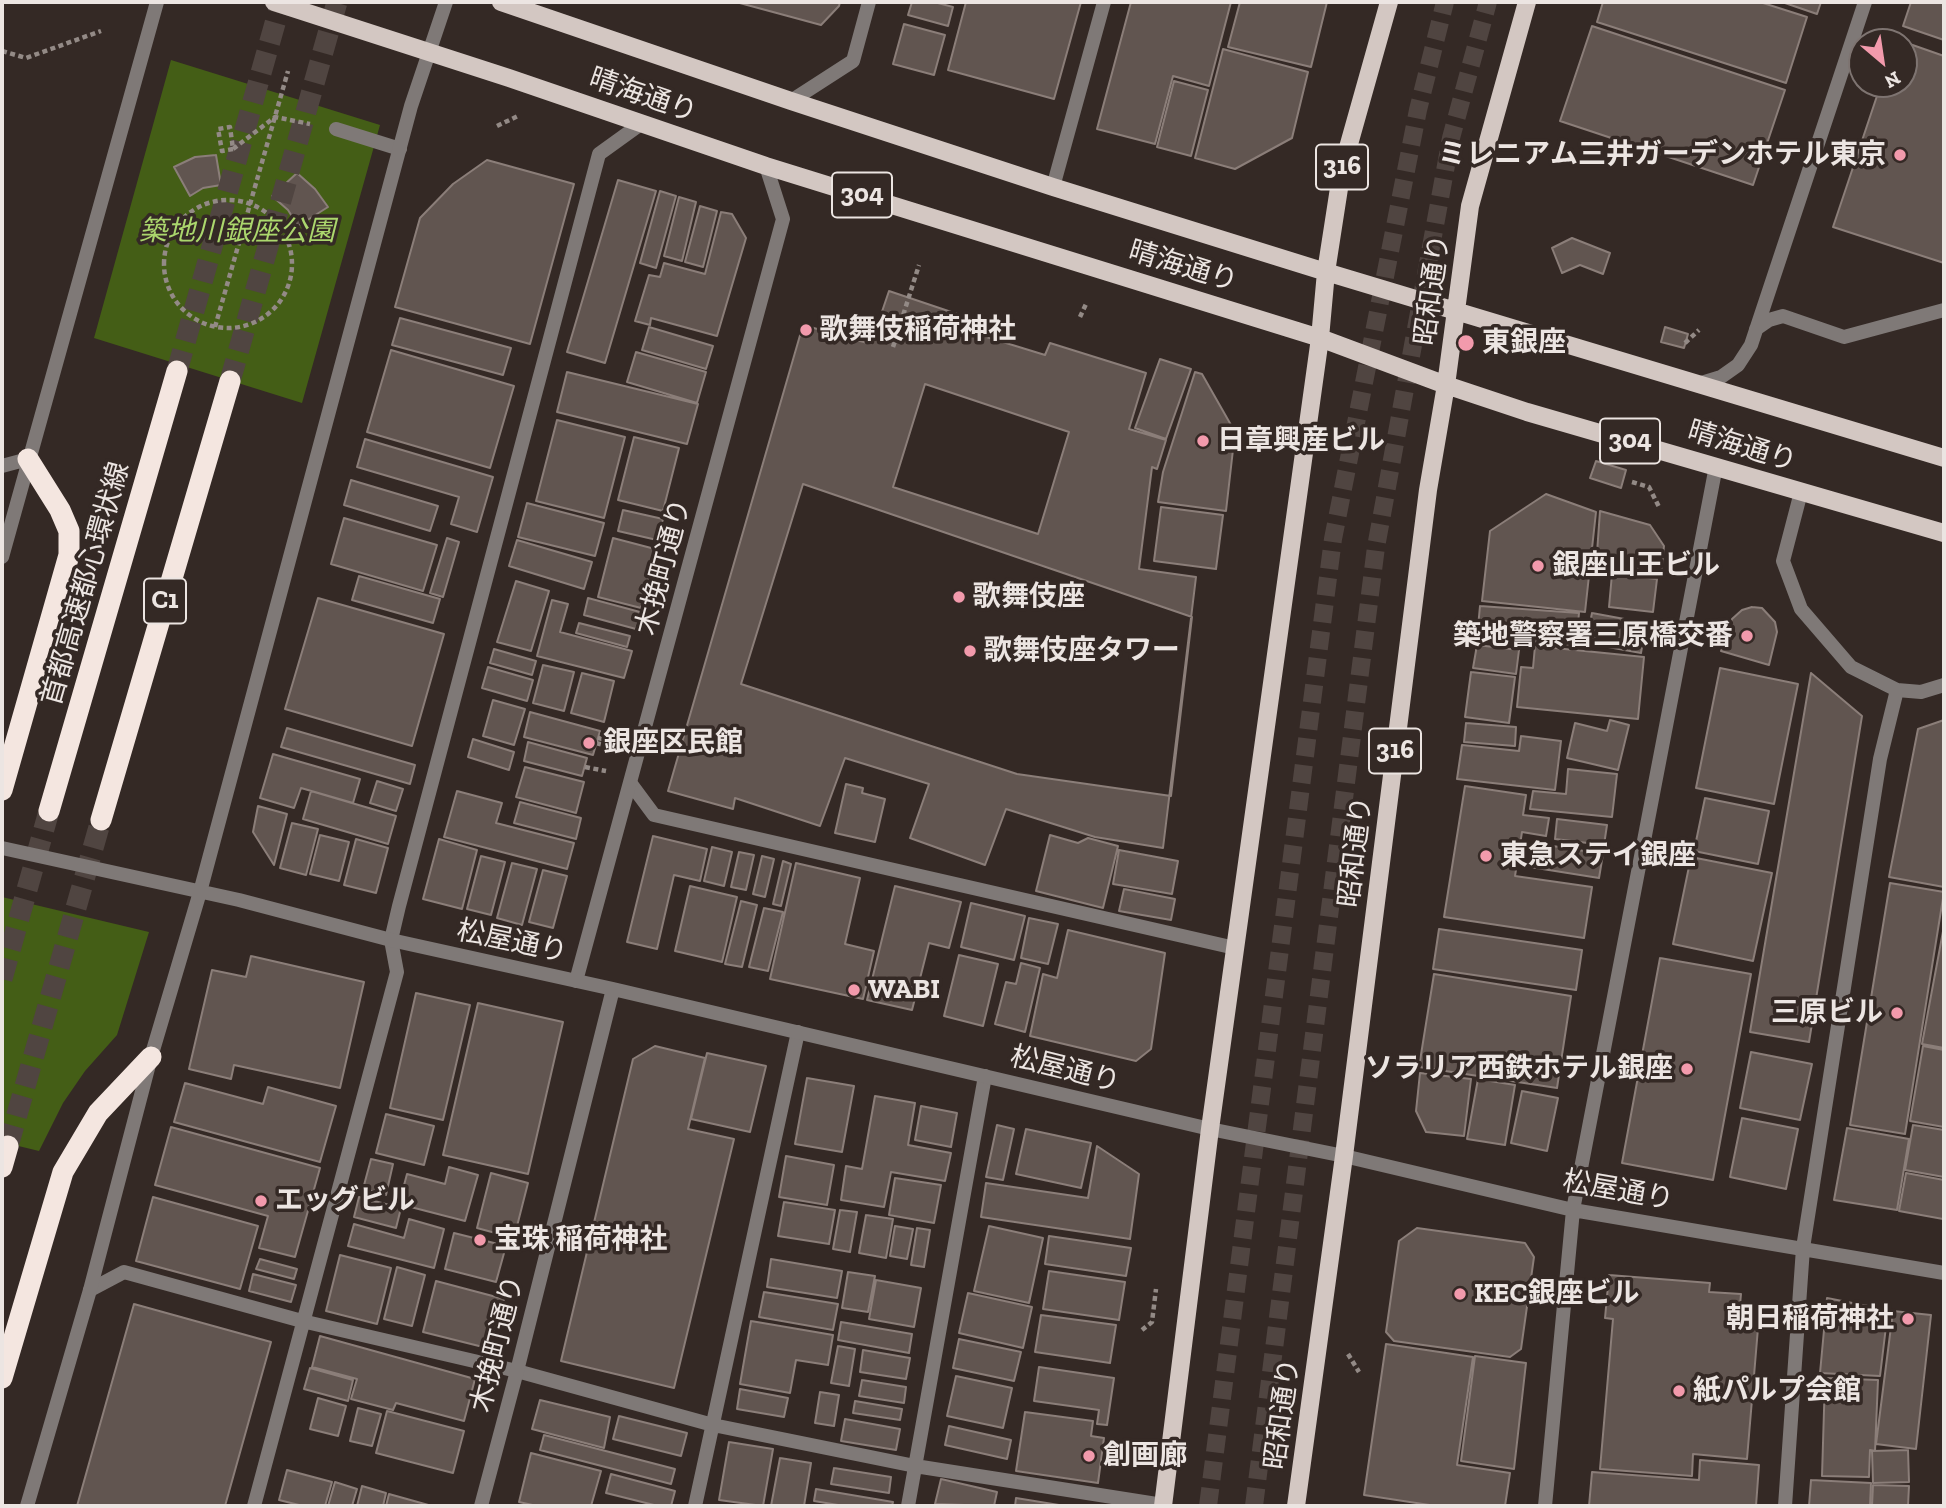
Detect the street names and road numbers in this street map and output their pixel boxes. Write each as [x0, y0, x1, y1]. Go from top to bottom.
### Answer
street label: 晴海通り [585, 62, 701, 130]
road number: 316 [1316, 144, 1368, 190]
road number: 304 [832, 172, 892, 218]
street label: 昭和通り [1409, 232, 1457, 348]
street label: 晴海通り [1125, 235, 1241, 299]
street label: 晴海通り [1684, 415, 1800, 479]
road number: 304 [1600, 418, 1660, 463]
street label: 首都高速都心環状線 [35, 458, 137, 710]
street label: 木挽町通り [630, 495, 698, 639]
road number: C1 [144, 579, 186, 624]
road number: 316 [1369, 729, 1421, 774]
street label: 昭和通り [1333, 794, 1379, 910]
street label: 松屋通り [454, 914, 570, 970]
street label: 松屋通り [1007, 1040, 1123, 1100]
street label: 松屋通り [1560, 1165, 1676, 1217]
street label: 木挽町通り [465, 1272, 531, 1416]
street label: 昭和通り [1259, 1356, 1307, 1472]

